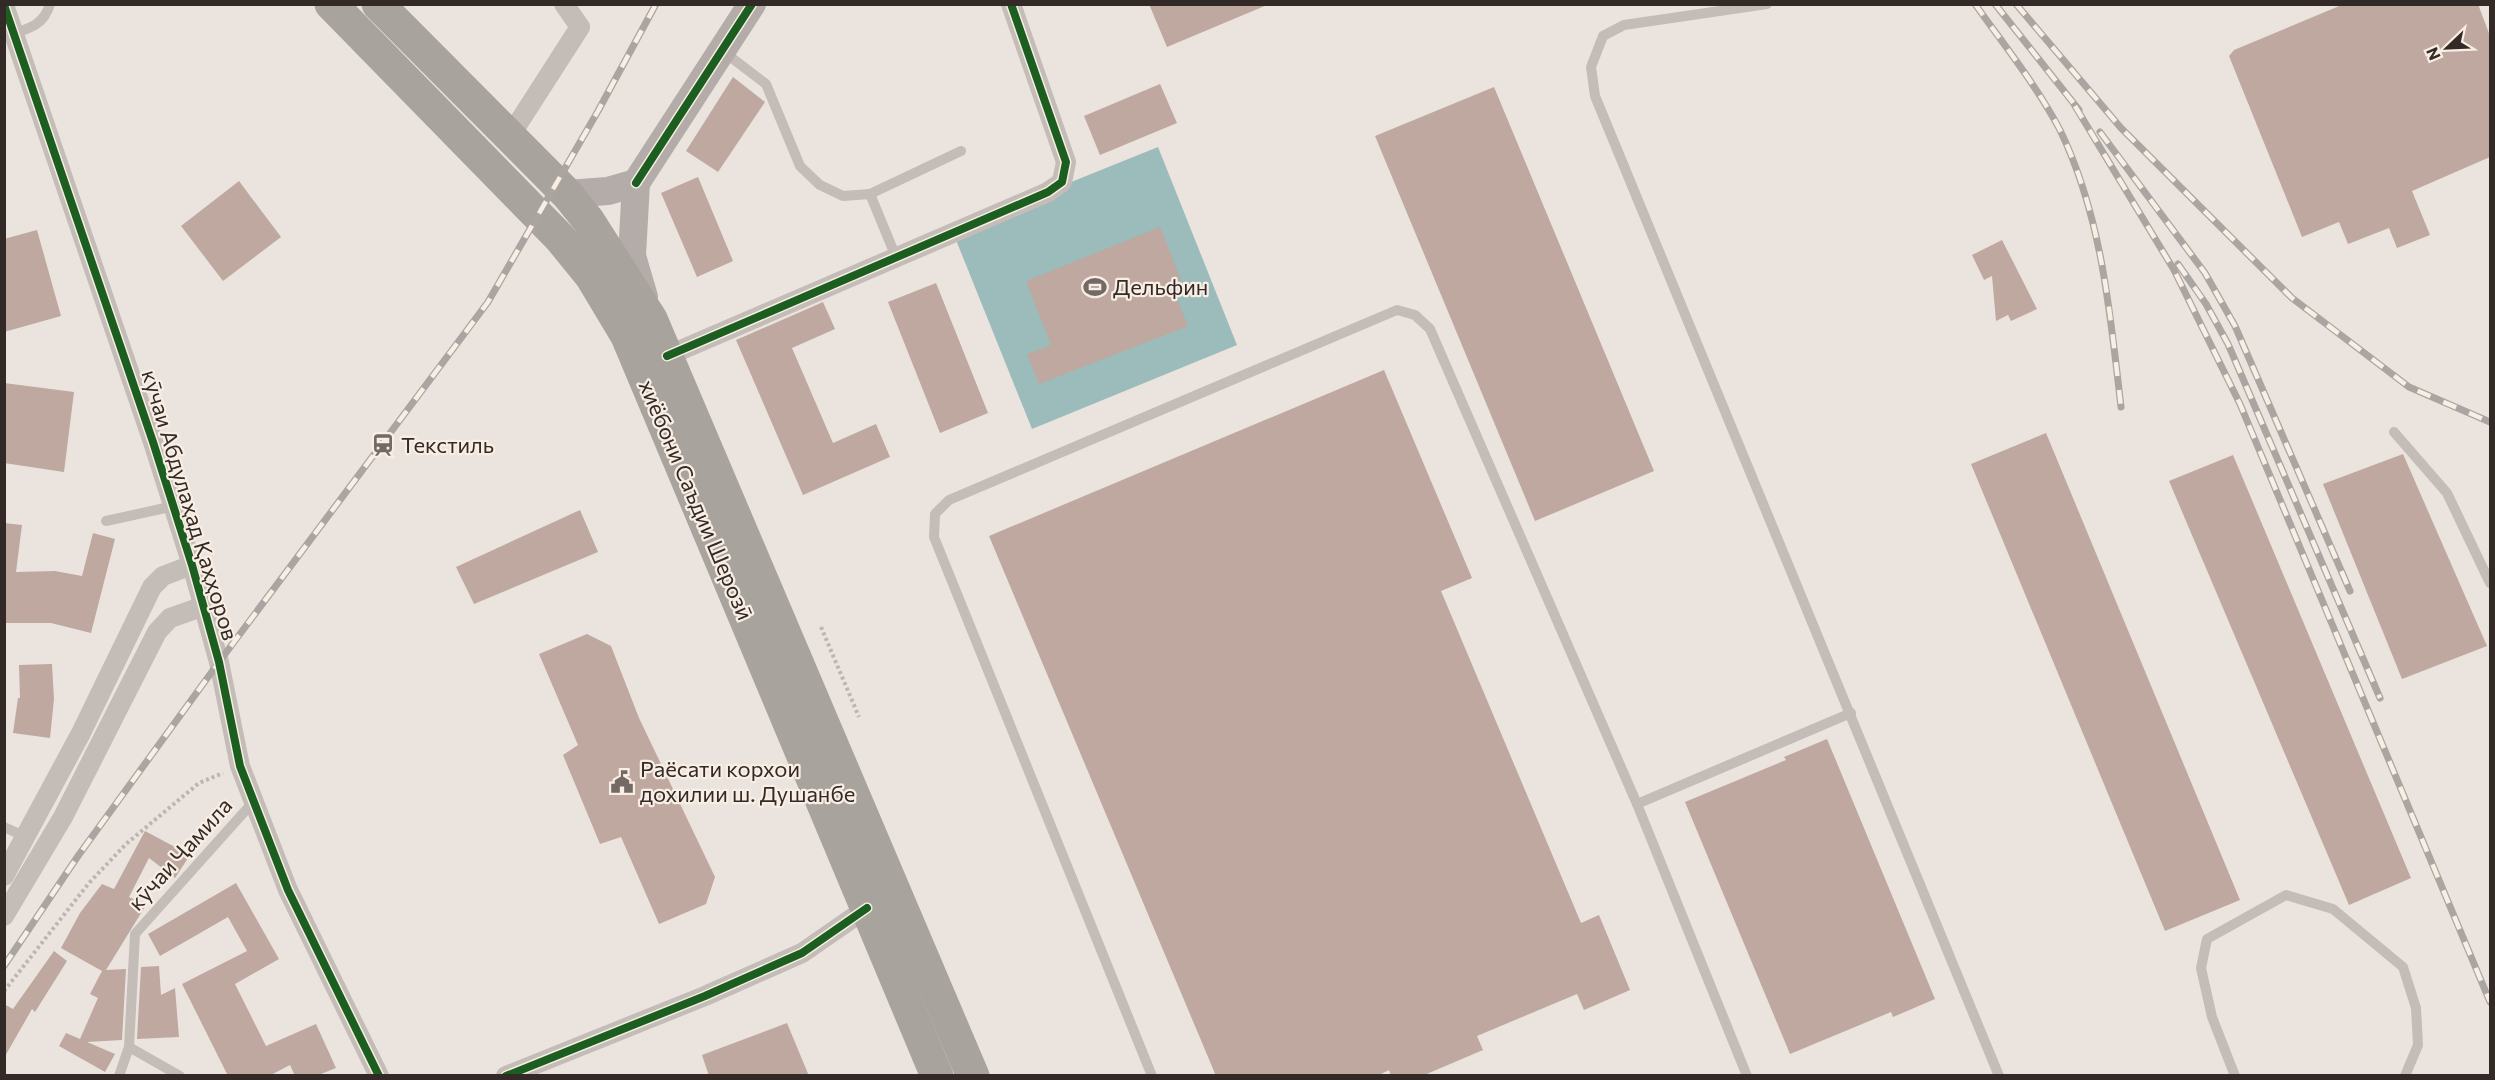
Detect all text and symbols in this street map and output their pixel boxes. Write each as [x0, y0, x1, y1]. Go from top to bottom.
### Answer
north arrow [2417, 18, 2477, 78]
text: N [2422, 45, 2444, 63]
place label: Дельфин [1113, 273, 1208, 300]
sports icon: Дельфин [1082, 274, 1108, 300]
street label: кӯчаи Абдулаҳад Қаҳҳоров [136, 366, 245, 643]
street label: хиёбони Саъдии Шерозӣ [634, 376, 759, 624]
place label: Текстиль [401, 431, 494, 458]
station icon: Текстиль [370, 432, 396, 458]
place label: Раёсати корхои дохилии ш. Душанбе [640, 755, 855, 807]
public building icon: Раёсати корхои дохилии ш. Душанбе [609, 769, 635, 795]
street label: кӯчаи Ҷамила [122, 792, 237, 916]

